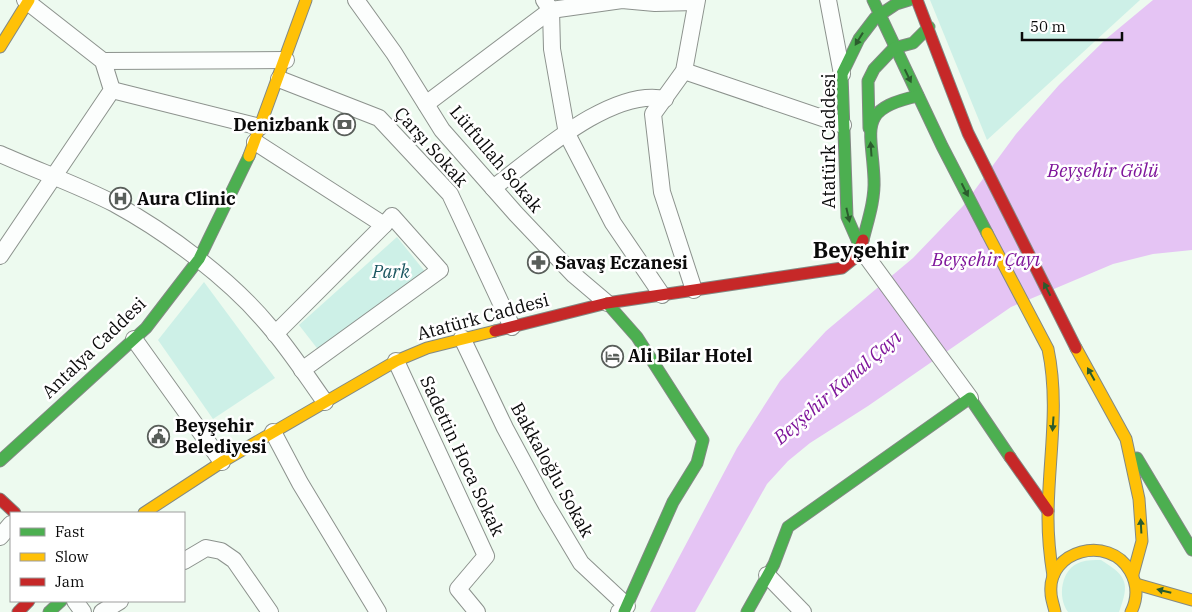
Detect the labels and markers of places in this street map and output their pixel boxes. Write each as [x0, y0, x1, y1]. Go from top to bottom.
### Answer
place label: Denizbank [233, 113, 330, 136]
bank icon: Denizbank [333, 113, 357, 137]
hospital icon: Aura Clinic [109, 187, 133, 211]
place label: Aura Clinic [137, 187, 236, 210]
pharmacy icon: Savaş Eczanesi [527, 251, 551, 275]
place label: Savaş Eczanesi [555, 251, 688, 274]
hotel icon: Ali Bilar Hotel [600, 344, 624, 368]
place label: Ali Bilar Hotel [628, 344, 753, 367]
place label: Beyşehir Belediyesi [175, 414, 267, 458]
public building icon: Beyşehir Belediyesi [147, 424, 171, 448]

